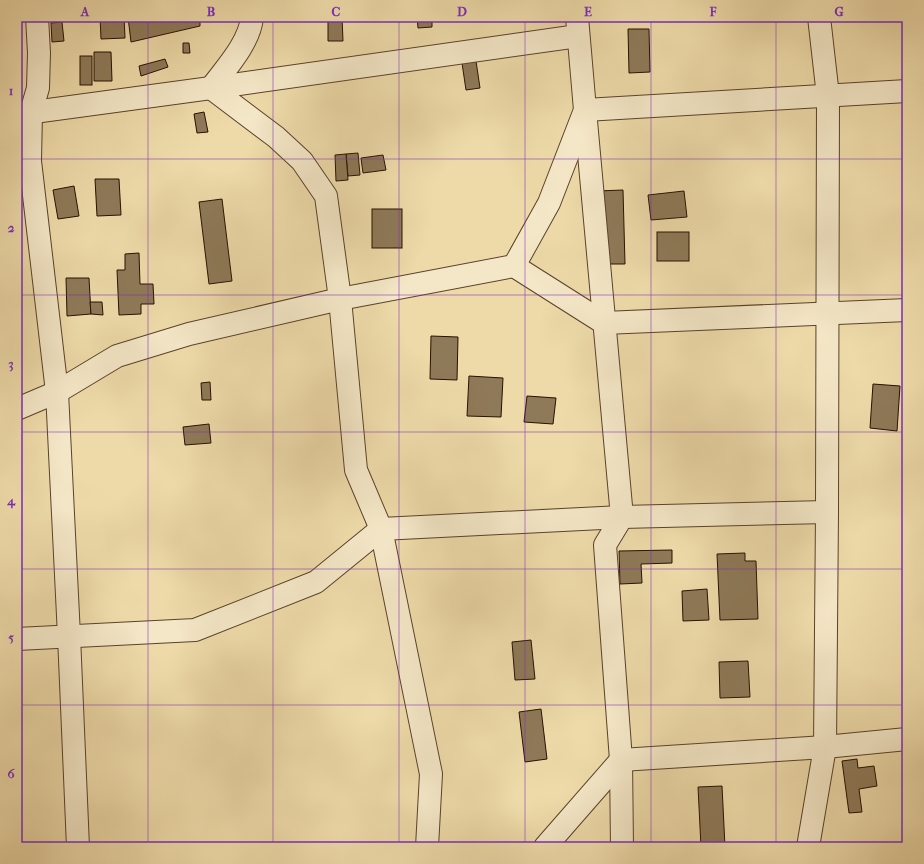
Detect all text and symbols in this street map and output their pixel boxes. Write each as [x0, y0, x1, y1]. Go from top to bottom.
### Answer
text: A [80, 4, 90, 19]
text: B [207, 4, 216, 19]
text: C [332, 4, 341, 19]
text: D [457, 4, 467, 19]
text: E [584, 4, 592, 19]
text: F [709, 4, 717, 19]
text: G [834, 4, 844, 19]
text: 1 [9, 83, 14, 98]
text: 2 [8, 220, 15, 235]
text: 3 [8, 356, 14, 372]
text: 4 [6, 493, 16, 509]
text: 5 [8, 630, 14, 645]
text: 6 [7, 766, 15, 781]

